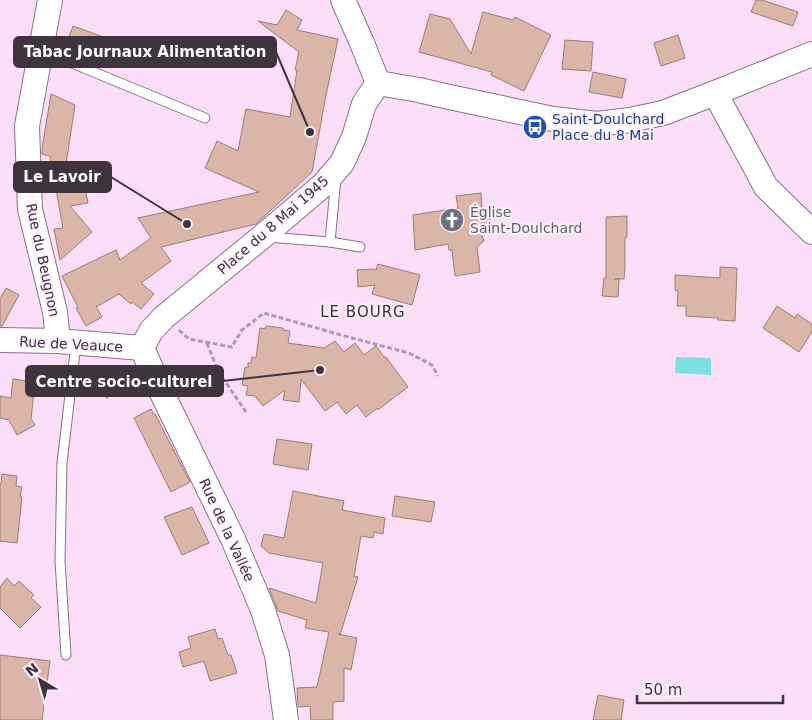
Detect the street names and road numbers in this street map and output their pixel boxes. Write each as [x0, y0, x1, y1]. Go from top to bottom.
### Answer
street label: Place du 8 Mai 1945 [214, 172, 332, 278]
street label: Rue du Beugnon [23, 202, 63, 318]
street label: Rue de Veauce [19, 333, 123, 355]
street label: Rue de la Vallée [196, 476, 258, 584]

